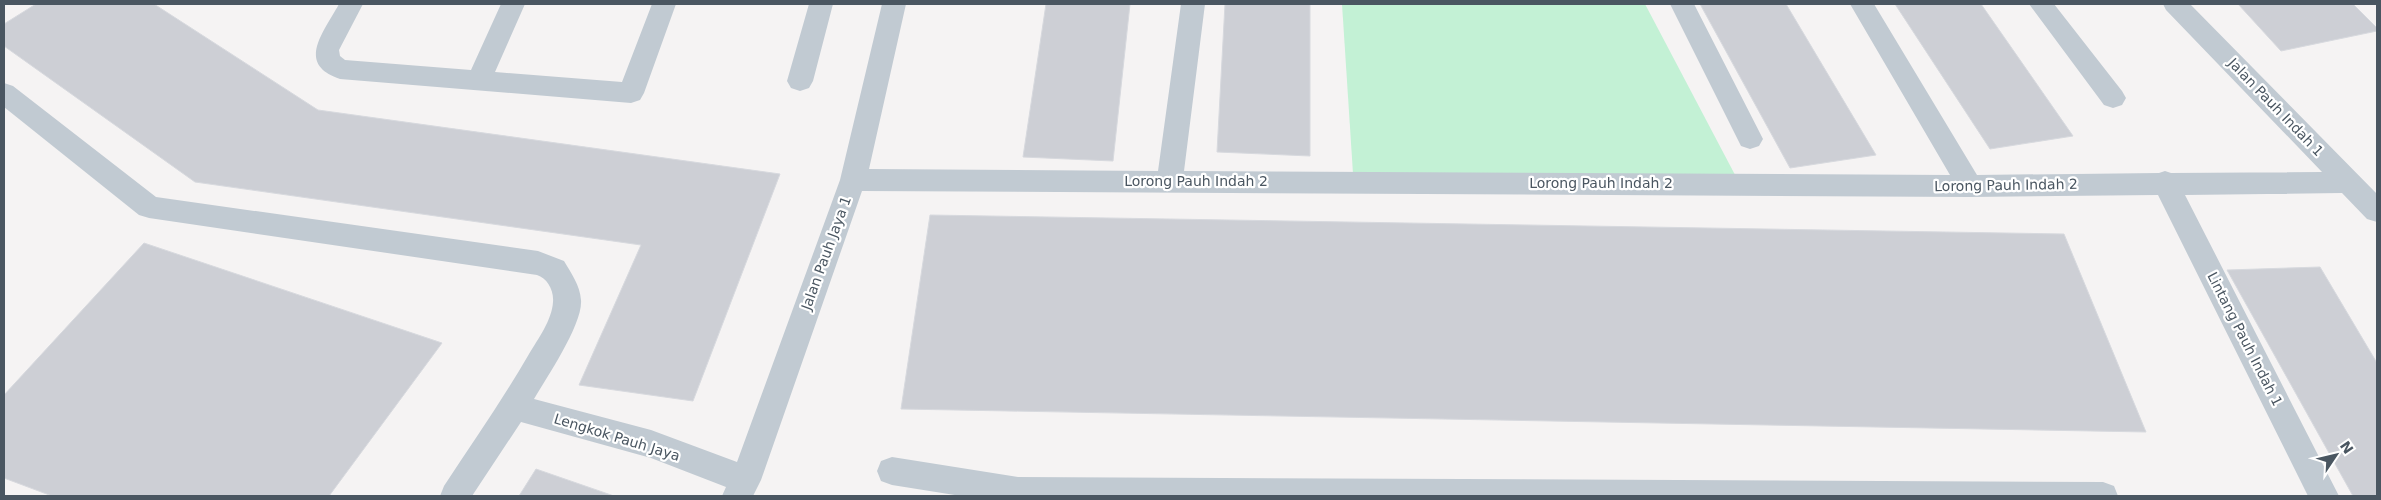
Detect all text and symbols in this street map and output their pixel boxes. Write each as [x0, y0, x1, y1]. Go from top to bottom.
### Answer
street label: Jalan Pauh Indah 1 [2224, 54, 2327, 159]
street label: Lorong Pauh Indah 2 [1124, 173, 1268, 189]
street label: Lorong Pauh Indah 2 [1529, 175, 1673, 191]
street label: Lorong Pauh Indah 2 [1934, 176, 2078, 194]
street label: Jalan Pauh Jaya 1 [798, 194, 854, 313]
street label: Lintang Pauh Indah 1 [2204, 269, 2286, 409]
street label: Lengkok Pauh Jaya [552, 410, 682, 464]
north arrow [2311, 430, 2361, 480]
text: N [2337, 438, 2357, 457]

